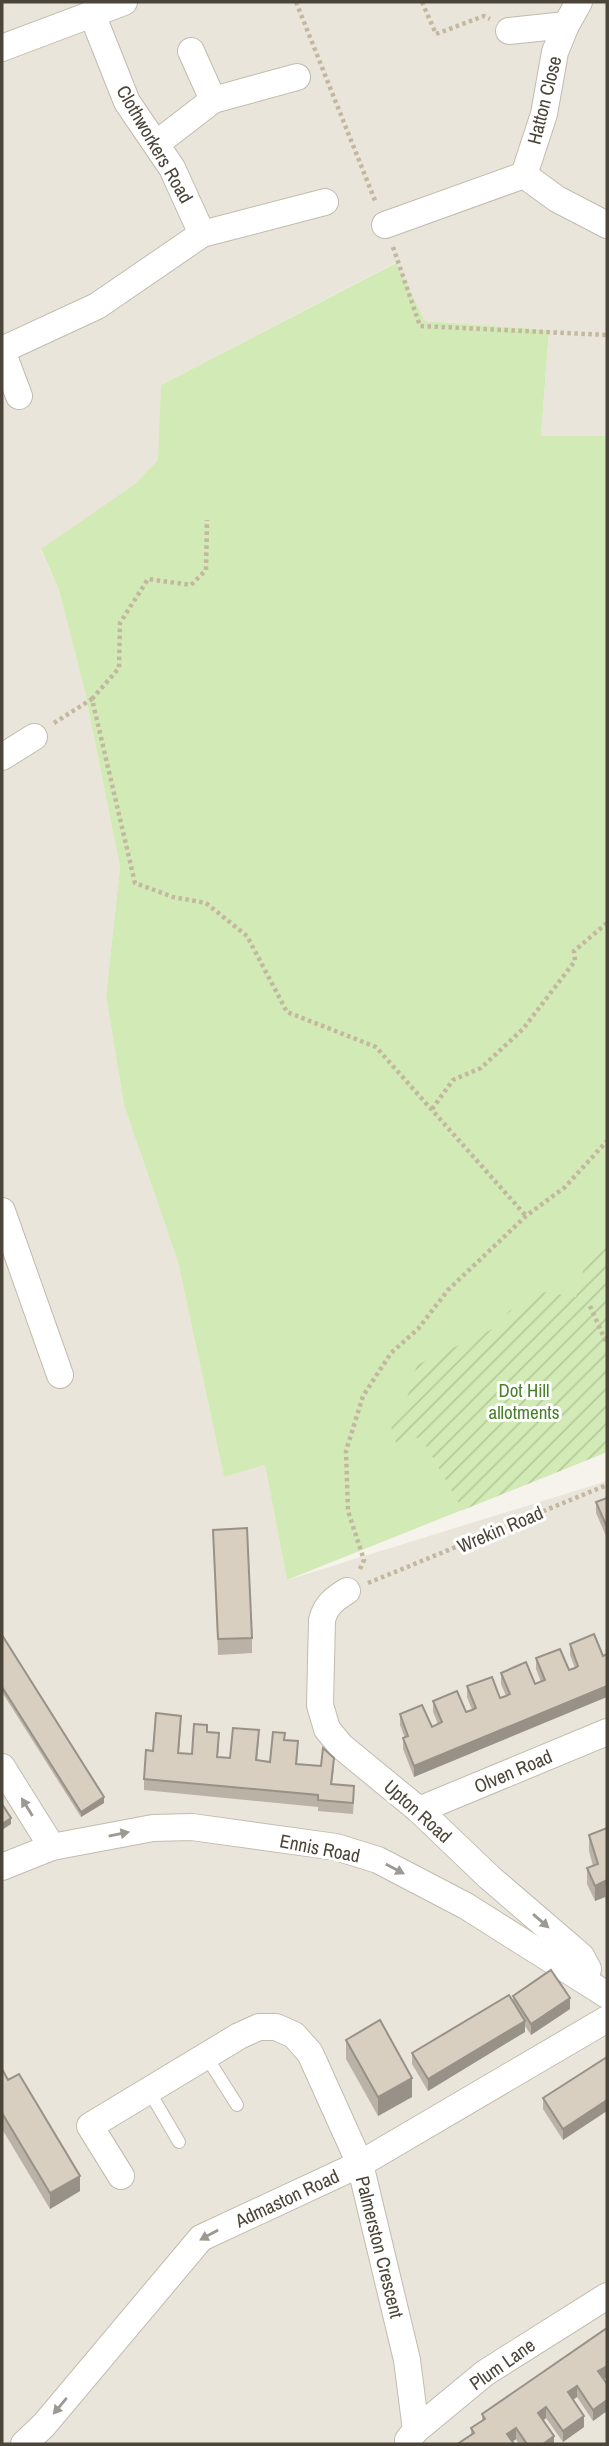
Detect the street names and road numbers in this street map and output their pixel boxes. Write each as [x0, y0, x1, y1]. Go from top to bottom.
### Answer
street label: Hatton Close [520, 53, 568, 147]
street label: Clothworkers Road [111, 80, 199, 208]
street label: Wrekin Road [453, 1499, 547, 1559]
street label: Olven Road [470, 1743, 556, 1799]
street label: Upton Road [378, 1774, 458, 1848]
street label: Ennis Road [278, 1827, 362, 1869]
street label: Admaston Road [230, 2163, 343, 2234]
street label: Palmerston Crescent [350, 2173, 410, 2321]
street label: Plum Lane [464, 2332, 540, 2396]

